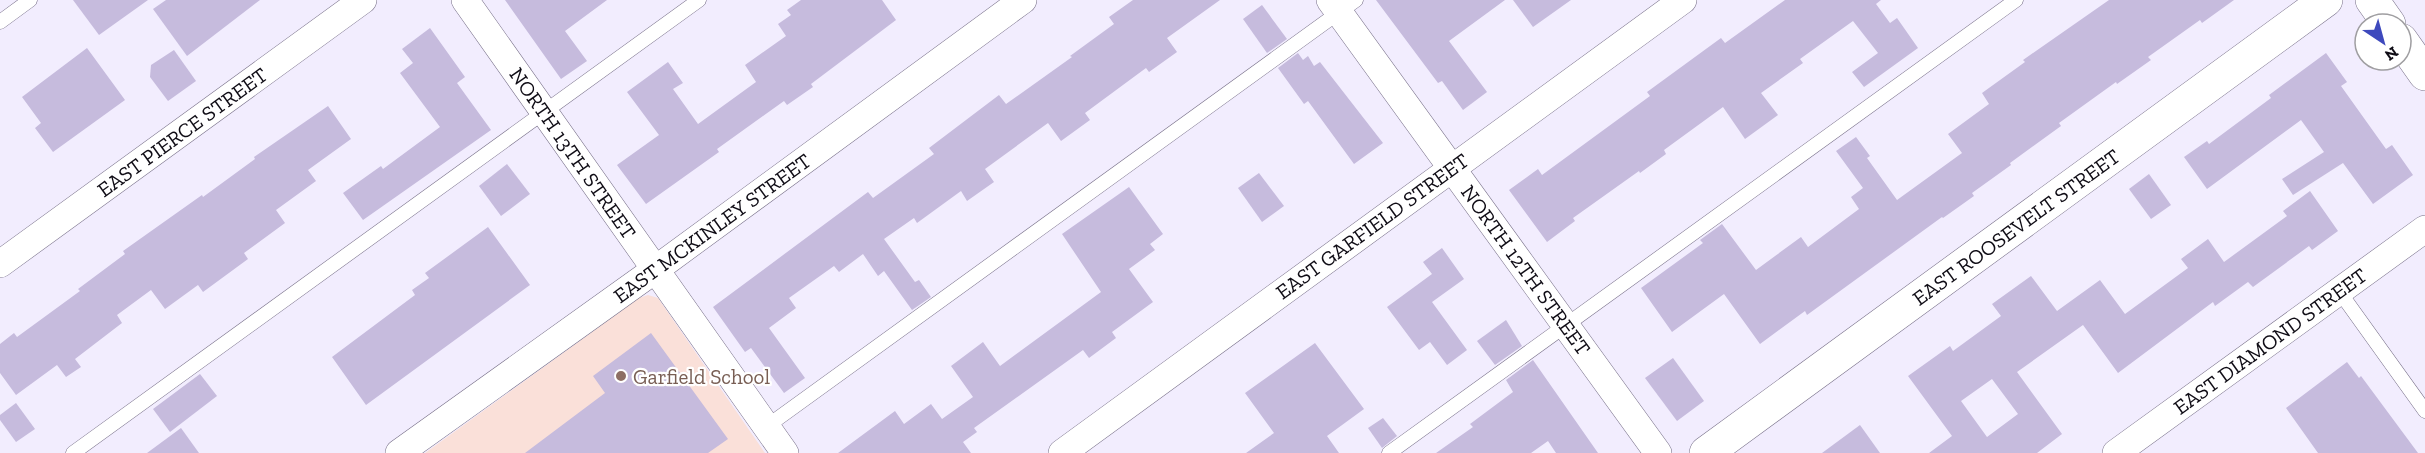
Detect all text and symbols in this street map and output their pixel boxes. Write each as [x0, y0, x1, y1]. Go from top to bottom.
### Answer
north arrow [2353, 12, 2413, 72]
text: N [2381, 42, 2402, 65]
street label: EAST PIERCE STREET [92, 62, 272, 202]
street label: NORTH 13TH STREET [504, 62, 642, 244]
street label: EAST ROOSEVELT STREET [1907, 143, 2125, 311]
street label: EAST MCKINLEY STREET [608, 148, 816, 308]
street label: EAST GARFIELD STREET [1271, 148, 1473, 304]
street label: NORTH 12TH STREET [1456, 180, 1596, 360]
street label: EAST DIAMOND STREET [2169, 262, 2371, 420]
place label: Garfield School [633, 364, 770, 389]
marker: Garfield School [614, 369, 628, 383]

